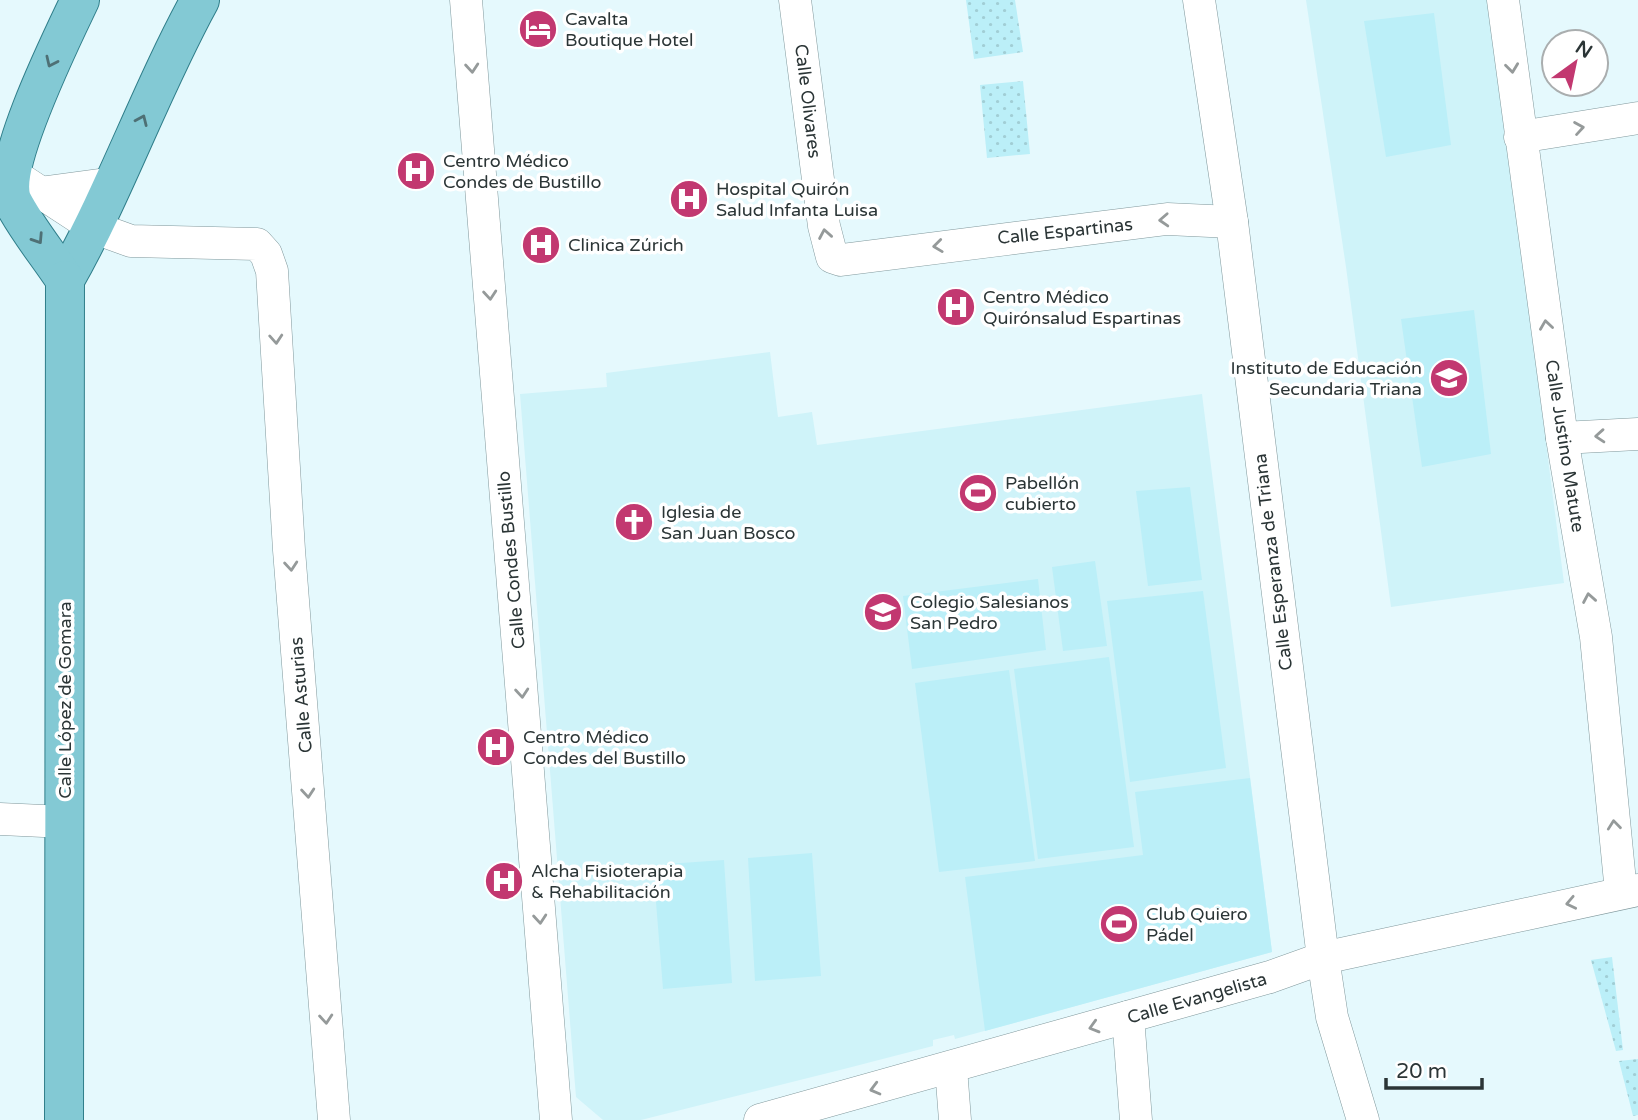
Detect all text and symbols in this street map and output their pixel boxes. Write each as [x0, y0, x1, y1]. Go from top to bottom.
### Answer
hotel icon: Cavalta Boutique Hotel [517, 8, 559, 50]
place label: Cavalta Boutique Hotel [565, 8, 693, 51]
north arrow [1540, 28, 1610, 98]
text: N [1571, 36, 1596, 63]
street label: Calle Olivares [790, 43, 826, 159]
one-way arrow [45, 55, 59, 67]
one-way arrow [1504, 62, 1519, 74]
one-way arrow [464, 63, 479, 74]
one-way arrow [134, 115, 148, 127]
one-way arrow [1573, 121, 1585, 136]
hospital icon: Centro Médico Condes de Bustillo [395, 150, 437, 192]
place label: Centro Médico Condes de Bustillo [443, 150, 601, 193]
hospital icon: Hospital Quirón Salud Infanta Luisa [668, 178, 710, 220]
place label: Hospital Quirón Salud Infanta Luisa [716, 178, 878, 221]
street label: Calle Espartinas [996, 213, 1134, 249]
one-way arrow [1158, 213, 1169, 228]
hospital icon: Clinica Zúrich [520, 224, 562, 266]
one-way arrow [819, 228, 834, 240]
one-way arrow [30, 231, 42, 244]
place label: Clinica Zúrich [568, 234, 684, 256]
one-way arrow [932, 238, 943, 253]
hospital icon: Centro Médico Quirónsalud Espartinas [935, 286, 977, 328]
place label: Centro Médico Quirónsalud Espartinas [983, 286, 1181, 329]
one-way arrow [482, 290, 497, 301]
one-way arrow [1539, 320, 1554, 331]
one-way arrow [269, 333, 284, 344]
place label: Instituto de Educación Secundaria Triana [1230, 357, 1422, 400]
school or university icon: Instituto de Educación Secundaria Triana [1428, 357, 1470, 399]
street label: Calle Justino Matute [1540, 358, 1590, 534]
one-way arrow [1594, 428, 1605, 443]
street label: Calle Esperanza de Triana [1249, 452, 1297, 672]
street label: Calle Condes Bustillo [492, 470, 530, 650]
sports icon: Pabellón cubierto [957, 472, 999, 514]
place label: Pabellón cubierto [1005, 472, 1079, 515]
church icon: Iglesia de San Juan Bosco [613, 501, 655, 543]
place label: Iglesia de San Juan Bosco [661, 501, 795, 544]
one-way arrow [283, 561, 298, 572]
school or university icon: Colegio Salesianos San Pedro [862, 591, 904, 633]
place label: Colegio Salesianos San Pedro [910, 591, 1069, 634]
one-way arrow [1582, 593, 1597, 604]
street label: Calle López de Gomara [54, 601, 76, 799]
street label: Calle Asturias [285, 636, 317, 754]
one-way arrow [514, 687, 529, 698]
hospital icon: Centro Médico Condes del Bustillo [475, 726, 517, 768]
place label: Centro Médico Condes del Bustillo [523, 726, 686, 769]
one-way arrow [300, 787, 315, 798]
one-way arrow [1607, 819, 1622, 830]
hospital icon: Alcha Fisioterapia & Rehabilitación [483, 860, 525, 902]
place label: Alcha Fisioterapia & Rehabilitación [531, 860, 683, 903]
one-way arrow [1565, 895, 1577, 910]
sports icon: Club Quiero Pádel [1098, 903, 1140, 945]
place label: Club Quiero Pádel [1146, 903, 1248, 946]
one-way arrow [532, 914, 547, 925]
street label: Calle Evangelista [1125, 968, 1269, 1028]
one-way arrow [318, 1014, 333, 1025]
one-way arrow [1088, 1019, 1100, 1034]
scale bar [1386, 1046, 1482, 1090]
text: 20 m [1396, 1059, 1447, 1084]
one-way arrow [869, 1080, 881, 1095]

